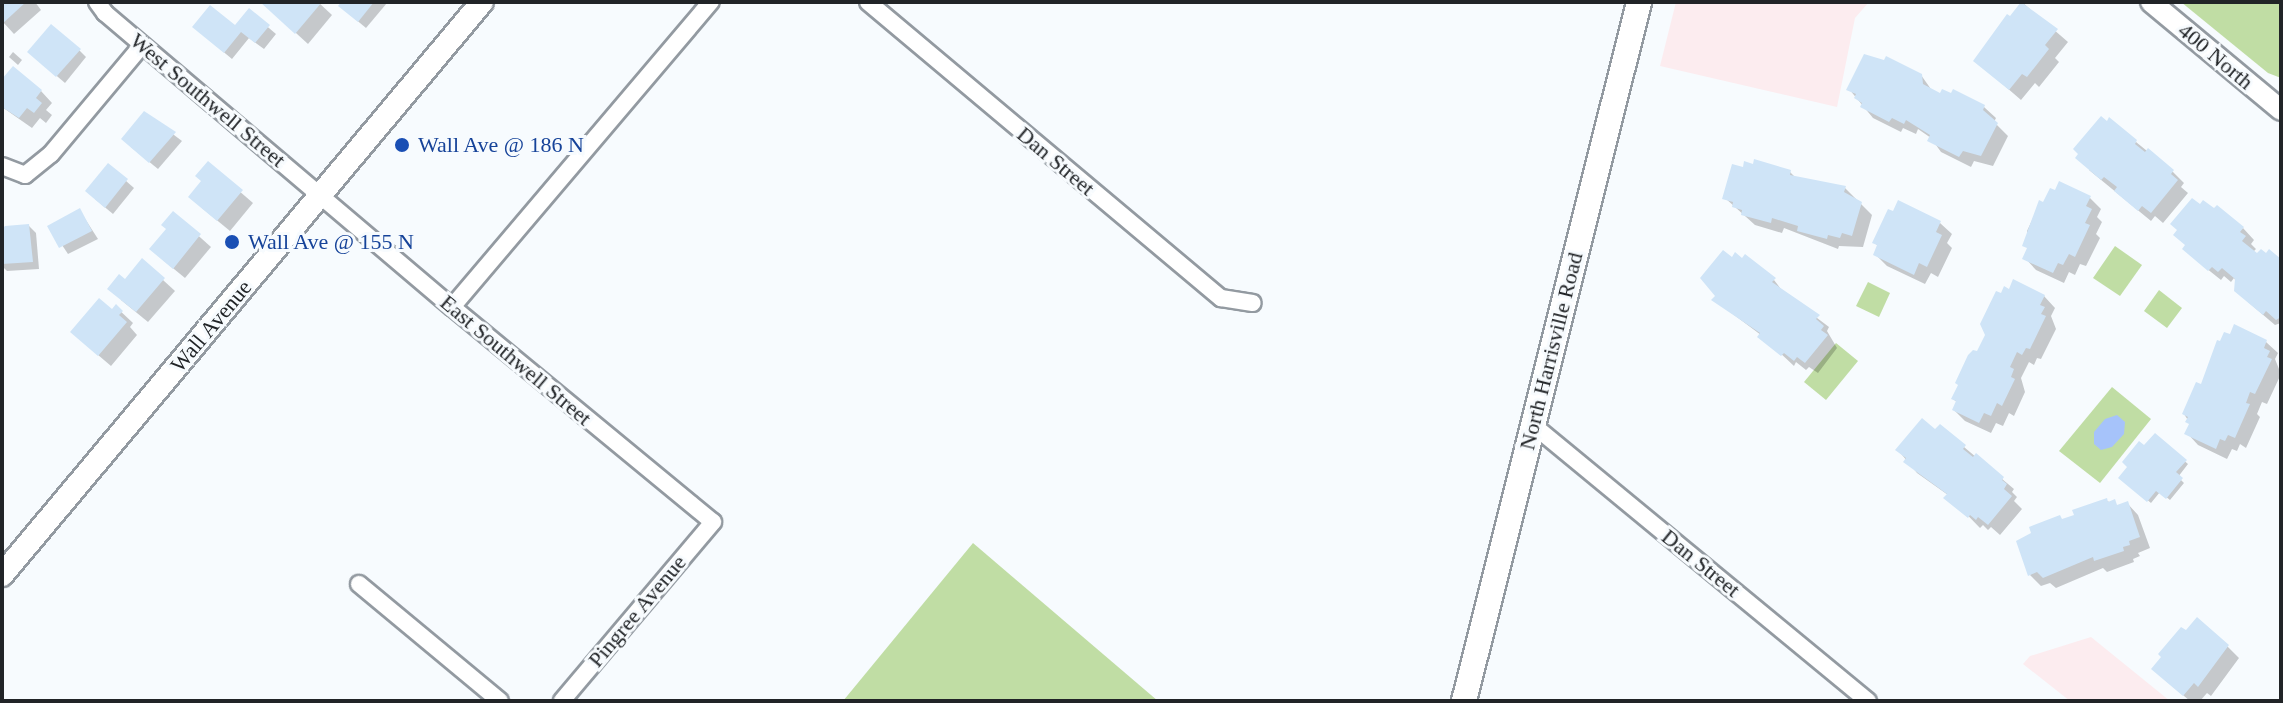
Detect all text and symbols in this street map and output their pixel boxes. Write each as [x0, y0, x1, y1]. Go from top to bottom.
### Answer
street label: 400 North [2173, 17, 2259, 95]
street label: West Southwell Street [125, 27, 291, 173]
street label: Dan Street [1012, 121, 1100, 201]
place label: Wall Ave @ 186 N [418, 132, 585, 158]
marker: Wall Ave @ 186 N [393, 136, 411, 154]
place label: Wall Ave @ 155 N [248, 229, 415, 255]
marker: Wall Ave @ 155 N [223, 233, 241, 251]
street label: North Harrisville Road [1514, 249, 1588, 453]
street label: Wall Avenue [164, 274, 258, 378]
street label: East Southwell Street [435, 289, 597, 431]
street label: Dan Street [1656, 523, 1746, 603]
street label: Pingree Avenue [582, 549, 692, 673]

